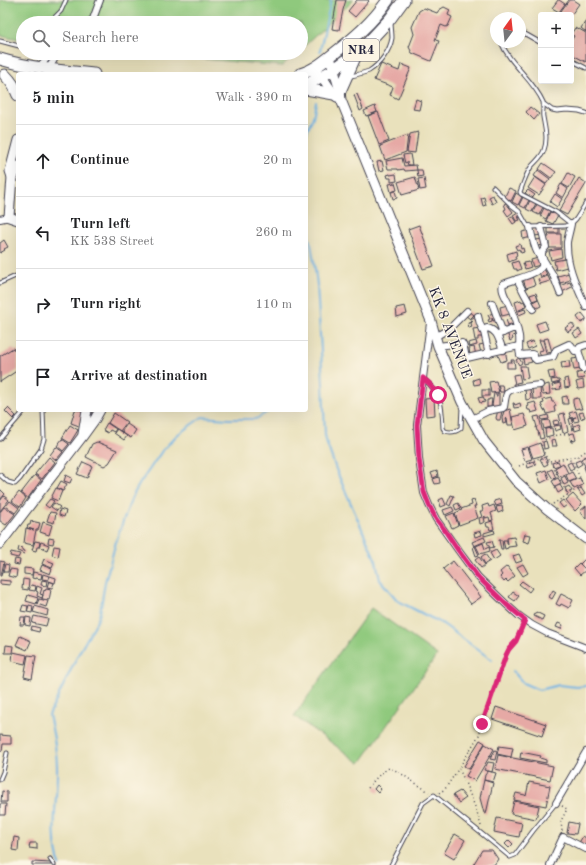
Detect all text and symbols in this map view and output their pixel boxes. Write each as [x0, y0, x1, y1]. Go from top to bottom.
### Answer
north arrow [490, 12, 526, 48]
map controls [538, 12, 574, 84]
button: + [538, 12, 574, 48]
search box [16, 16, 308, 60]
icon: search [30, 27, 52, 49]
text: Search here [62, 31, 139, 46]
road number: NR4 [343, 39, 379, 61]
button: − [538, 48, 574, 84]
text: 5 min [32, 90, 75, 107]
text: Walk · 390 m [215, 91, 292, 104]
icon: ahead [32, 150, 54, 172]
text: Continue [70, 153, 129, 168]
text: 20 m [263, 154, 292, 167]
text: Turn left [70, 217, 130, 232]
icon: left [32, 222, 54, 244]
text: 260 m [255, 226, 292, 239]
text: KK 538 Street [70, 235, 154, 248]
street label: KK 8 AVENUE [426, 285, 474, 381]
icon: right [32, 294, 54, 316]
text: Turn right [70, 297, 141, 312]
text: 110 m [255, 298, 292, 311]
icon: arrive [32, 366, 54, 388]
text: Arrive at destination [70, 369, 208, 384]
route start [429, 386, 447, 404]
route end [473, 715, 491, 733]

